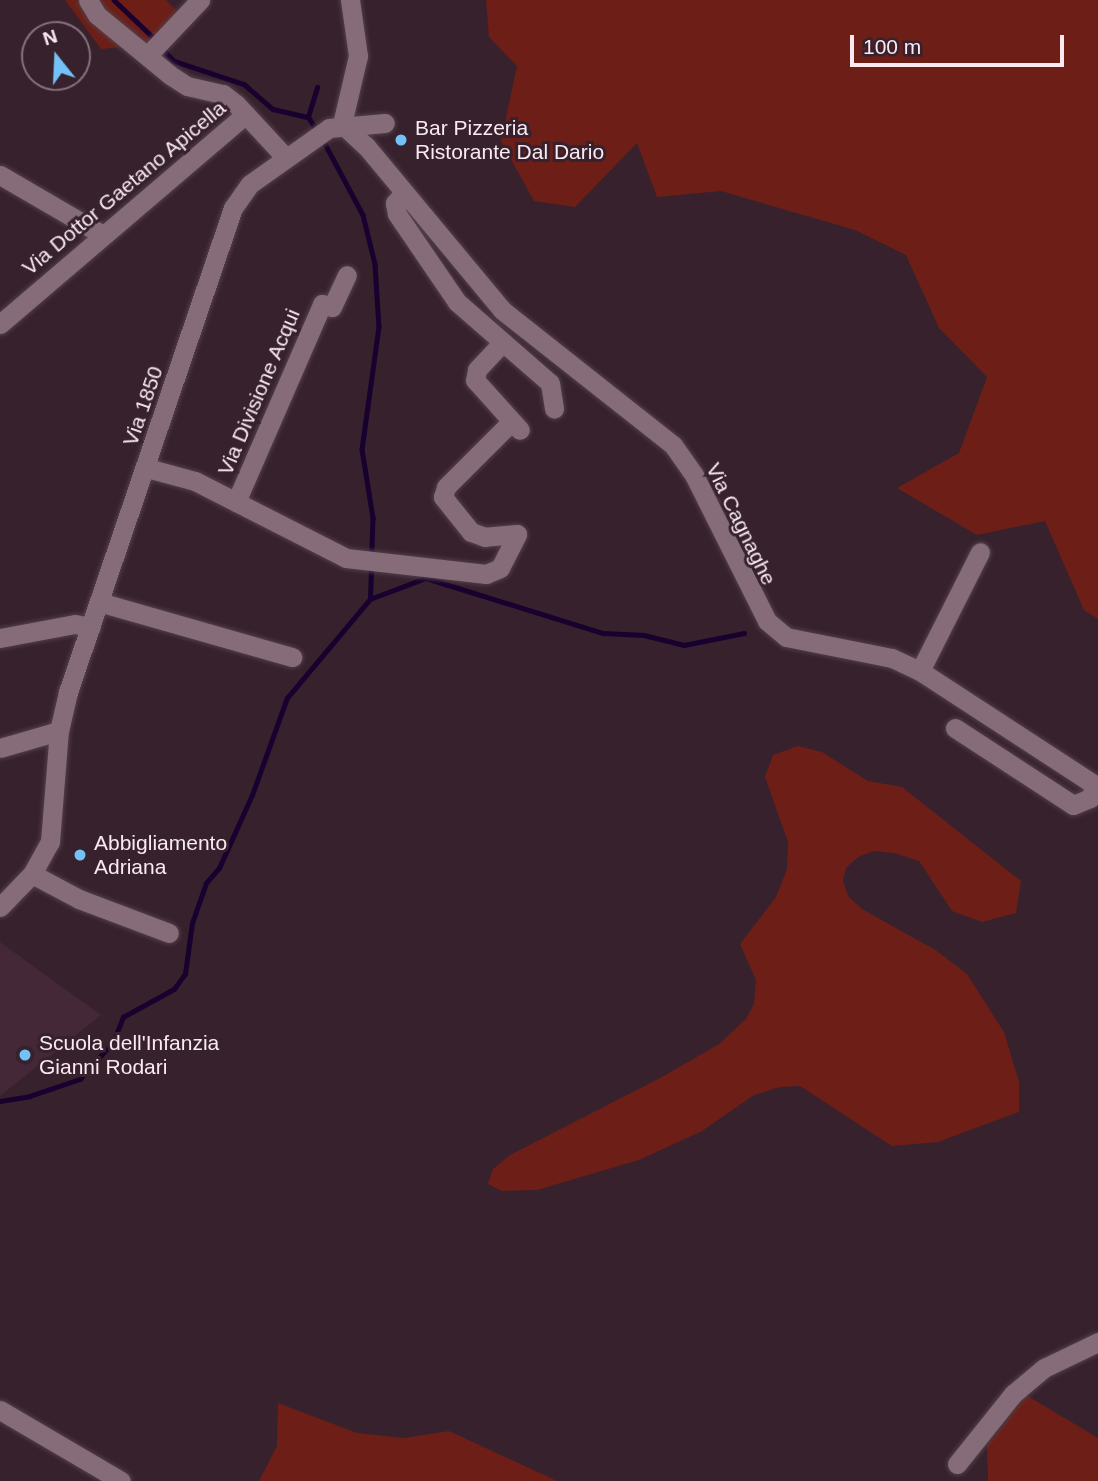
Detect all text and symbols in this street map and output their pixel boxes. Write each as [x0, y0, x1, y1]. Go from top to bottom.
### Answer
north arrow [21, 21, 91, 91]
scale bar [853, 21, 1066, 65]
text: N [40, 25, 60, 50]
text: 100 m [863, 35, 921, 58]
street label: Via Dottor Gaetano Apicella [17, 95, 231, 281]
place label: Bar Pizzeria Ristorante Dal Dario [415, 115, 604, 165]
marker: Bar Pizzeria Ristorante Dal Dario [393, 132, 409, 148]
street label: Via Divisione Acqui [212, 305, 306, 479]
street label: Via 1850 [118, 363, 168, 449]
street label: Via Cagnaghe [701, 459, 781, 589]
place label: Abbigliamento Adriana [94, 830, 227, 880]
marker: Abbigliamento Adriana [72, 847, 88, 863]
place label: Scuola dell'Infanzia Gianni Rodari [39, 1030, 219, 1080]
marker: Scuola dell'Infanzia Gianni Rodari [17, 1047, 33, 1063]

